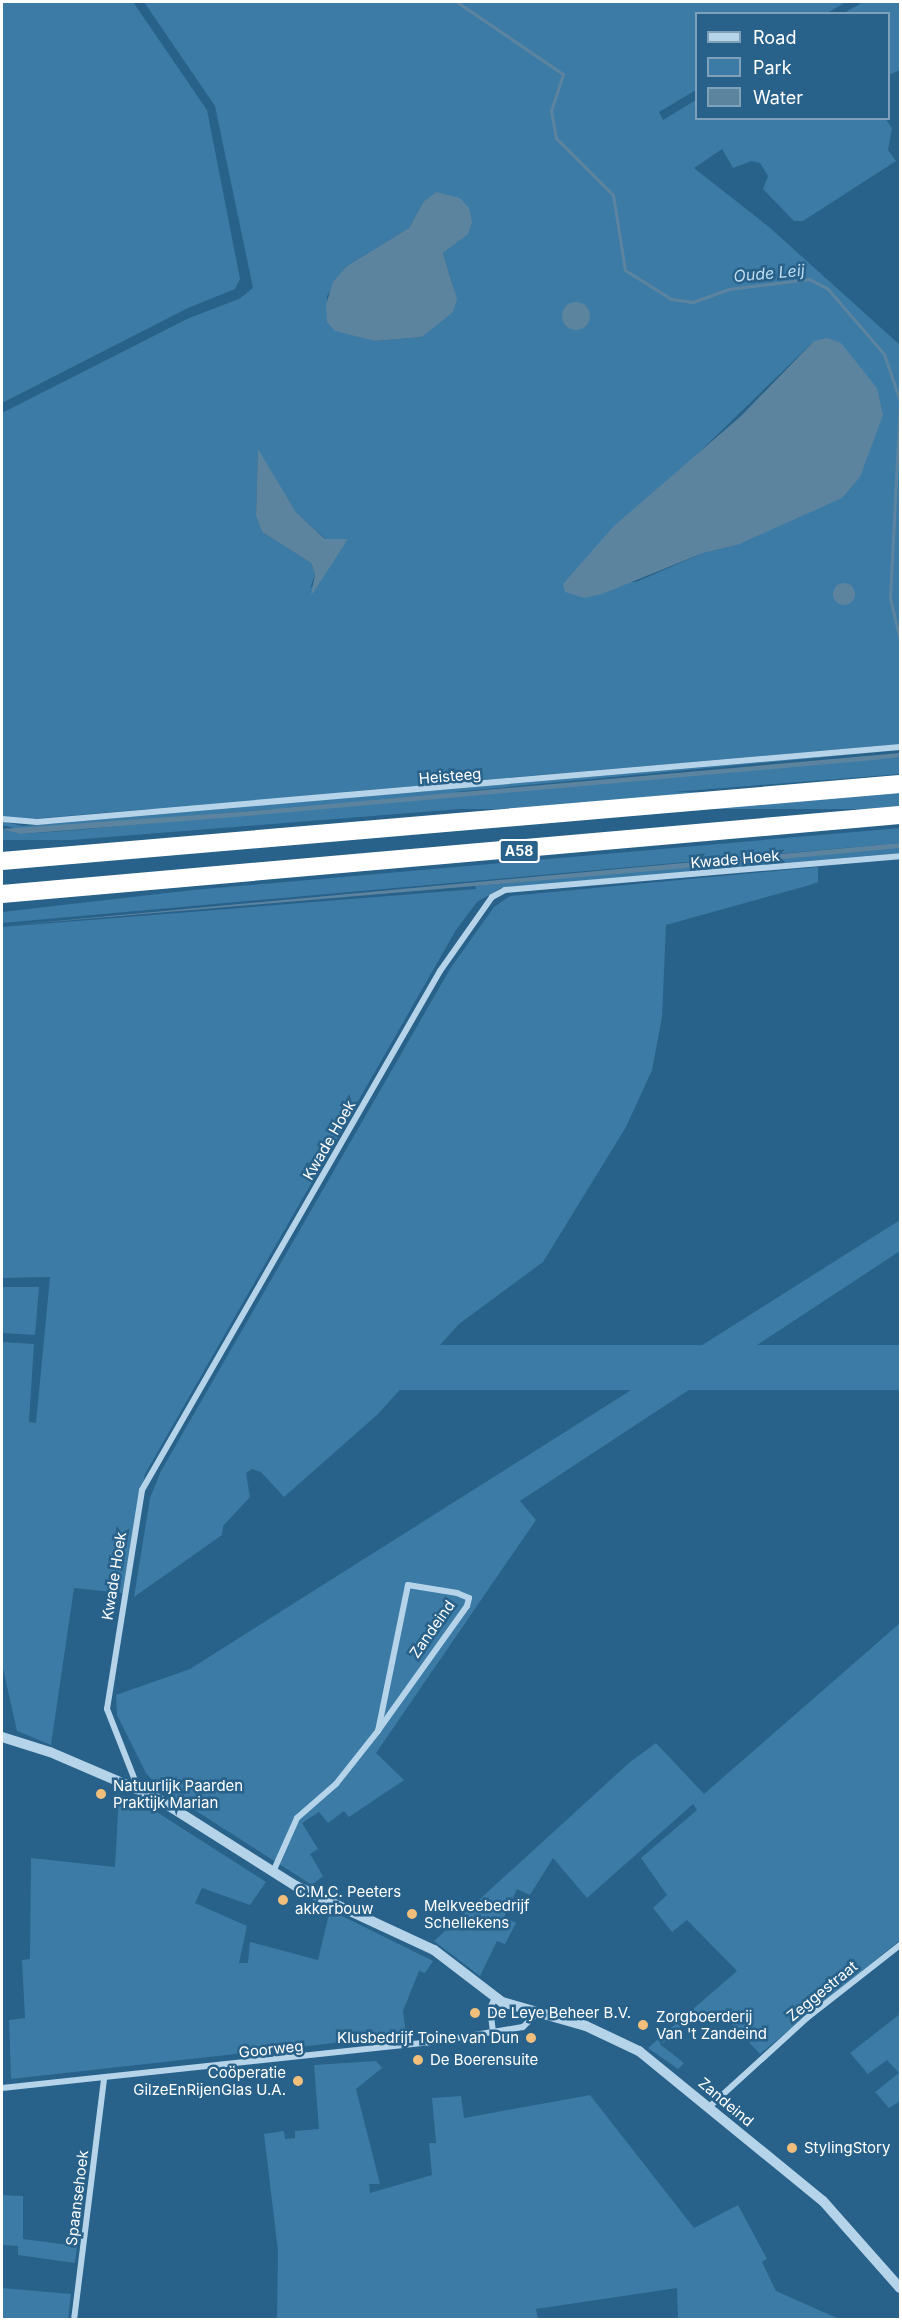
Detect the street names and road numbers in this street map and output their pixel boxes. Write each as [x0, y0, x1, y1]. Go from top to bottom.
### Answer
street label: Heisteeg [418, 764, 482, 788]
road number: A58 [498, 840, 540, 862]
street label: Kwade Hoek [690, 846, 780, 872]
street label: Kwade Hoek [299, 1097, 359, 1183]
street label: Kwade Hoek [98, 1531, 130, 1621]
street label: Zandeind [406, 1597, 458, 1661]
street label: Zeggestraat [783, 1957, 861, 2025]
street label: Goorweg [238, 2037, 304, 2061]
street label: Zandeind [695, 2074, 757, 2130]
street label: Spaansehoek [62, 2149, 92, 2247]

